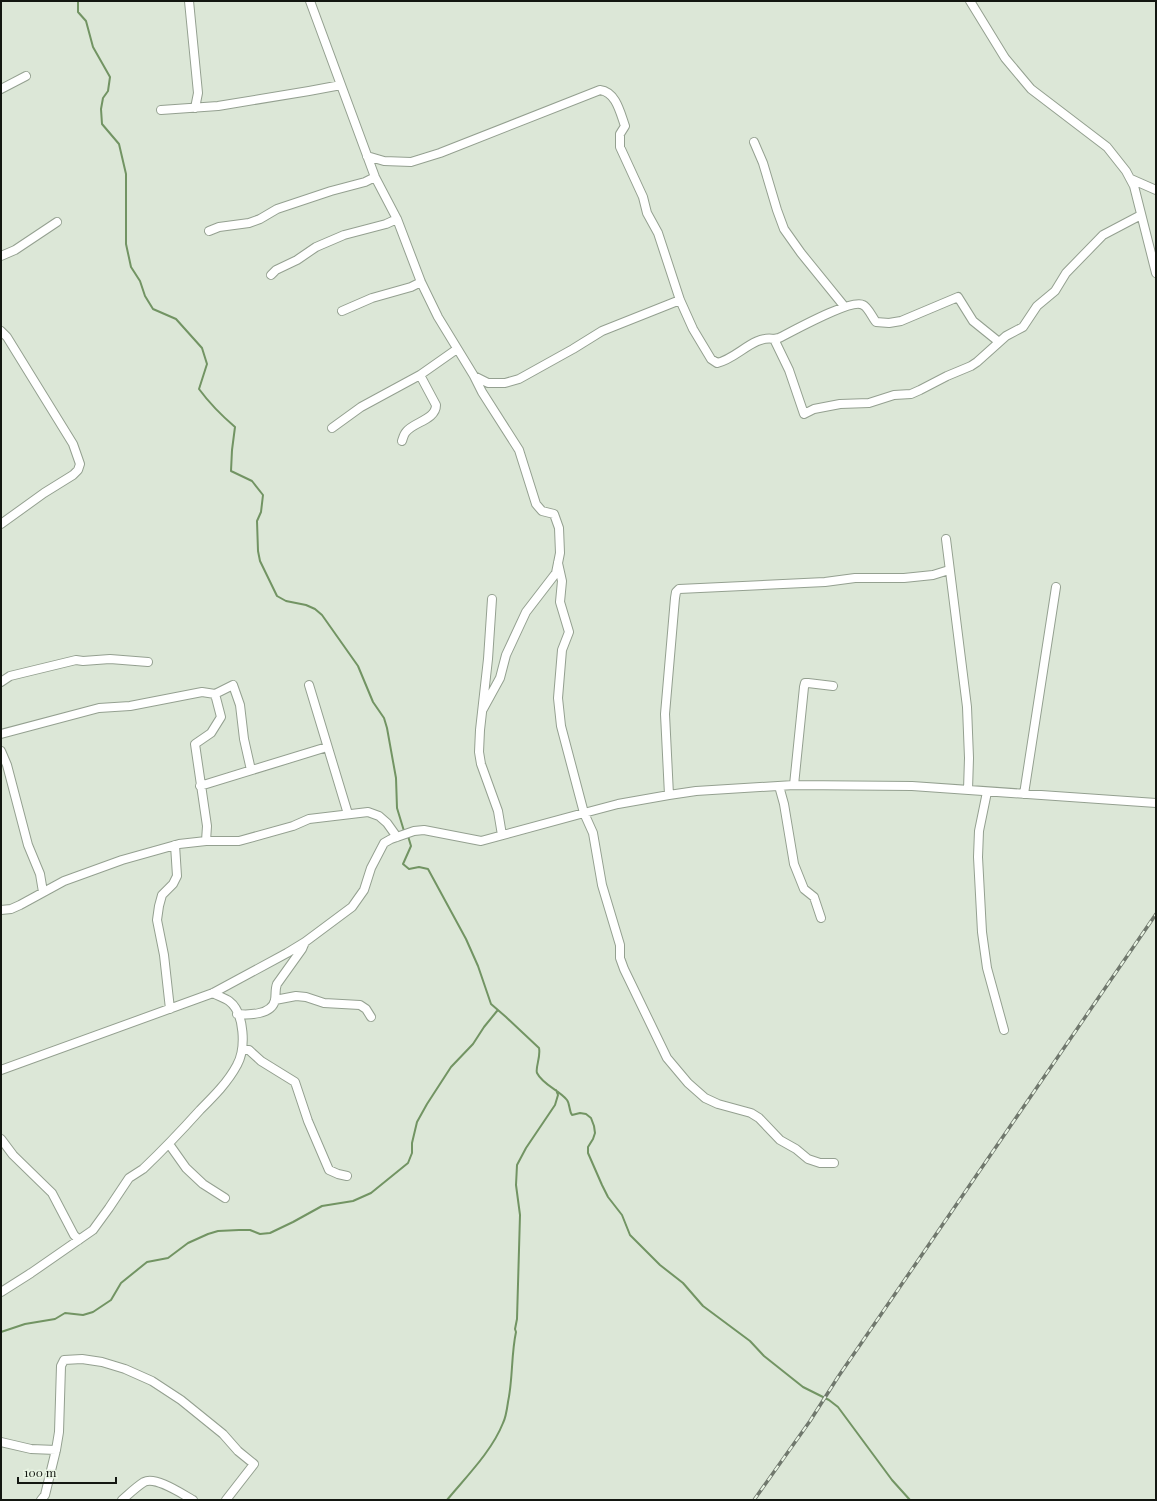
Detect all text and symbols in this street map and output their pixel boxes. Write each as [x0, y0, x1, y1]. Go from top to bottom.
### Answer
scale bar [18, 1459, 116, 1485]
text: 100 m [24, 1464, 57, 1480]

